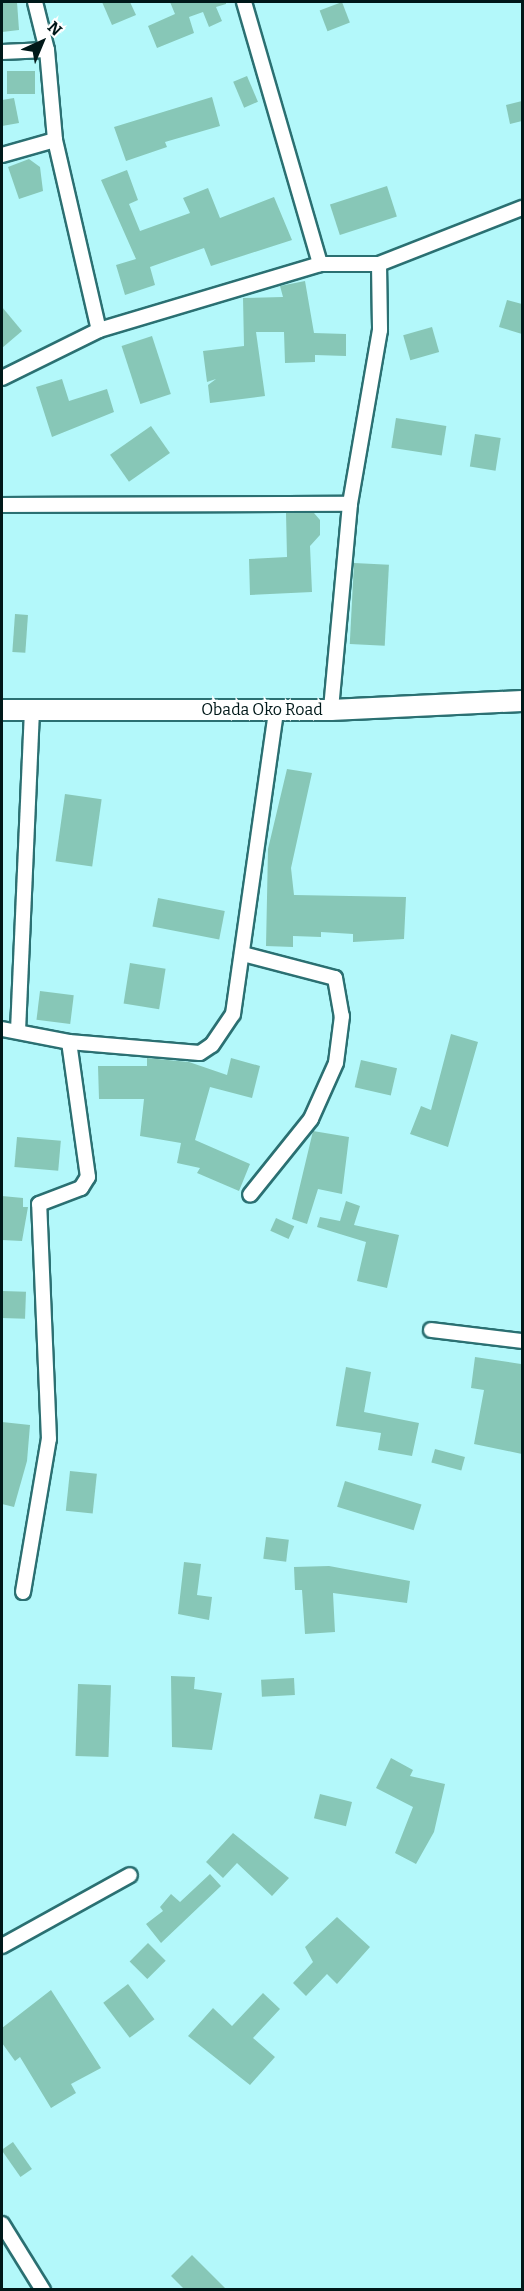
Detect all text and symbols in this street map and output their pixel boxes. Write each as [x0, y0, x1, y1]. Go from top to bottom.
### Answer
north arrow [12, 12, 72, 72]
text: N [44, 18, 66, 40]
street label: Obada Oko Road [201, 700, 323, 720]

